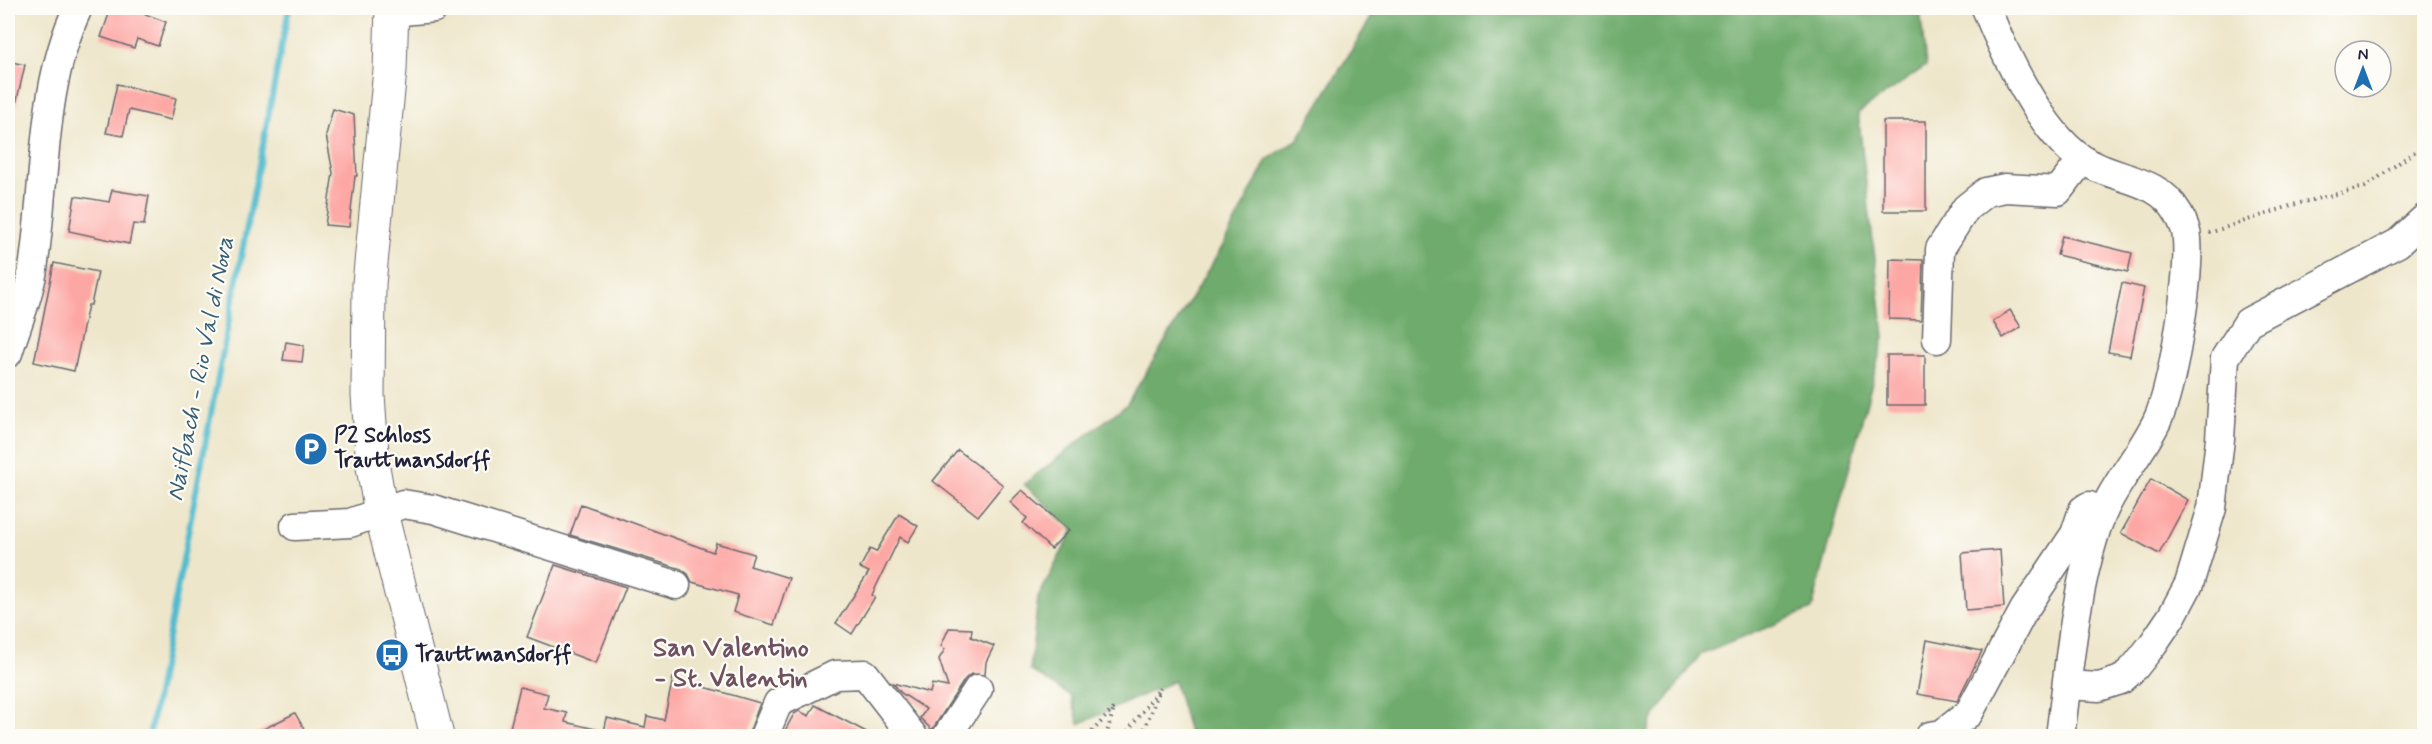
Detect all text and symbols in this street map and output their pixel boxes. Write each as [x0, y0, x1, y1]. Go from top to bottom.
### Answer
north arrow [2333, 39, 2393, 99]
text: N [2358, 45, 2368, 66]
water label: Naifbach - Rio Val di Nova [160, 234, 242, 504]
place label: P2 Schloss Trauttmansdorff [334, 422, 491, 475]
parking icon: P2 Schloss Trauttmansdorff [293, 431, 329, 467]
district label: San Valentino - St. Valentin [653, 632, 809, 696]
bus stop icon: Trauttmansdorff [374, 637, 410, 673]
place label: Trauttmansdorff [415, 641, 572, 669]

